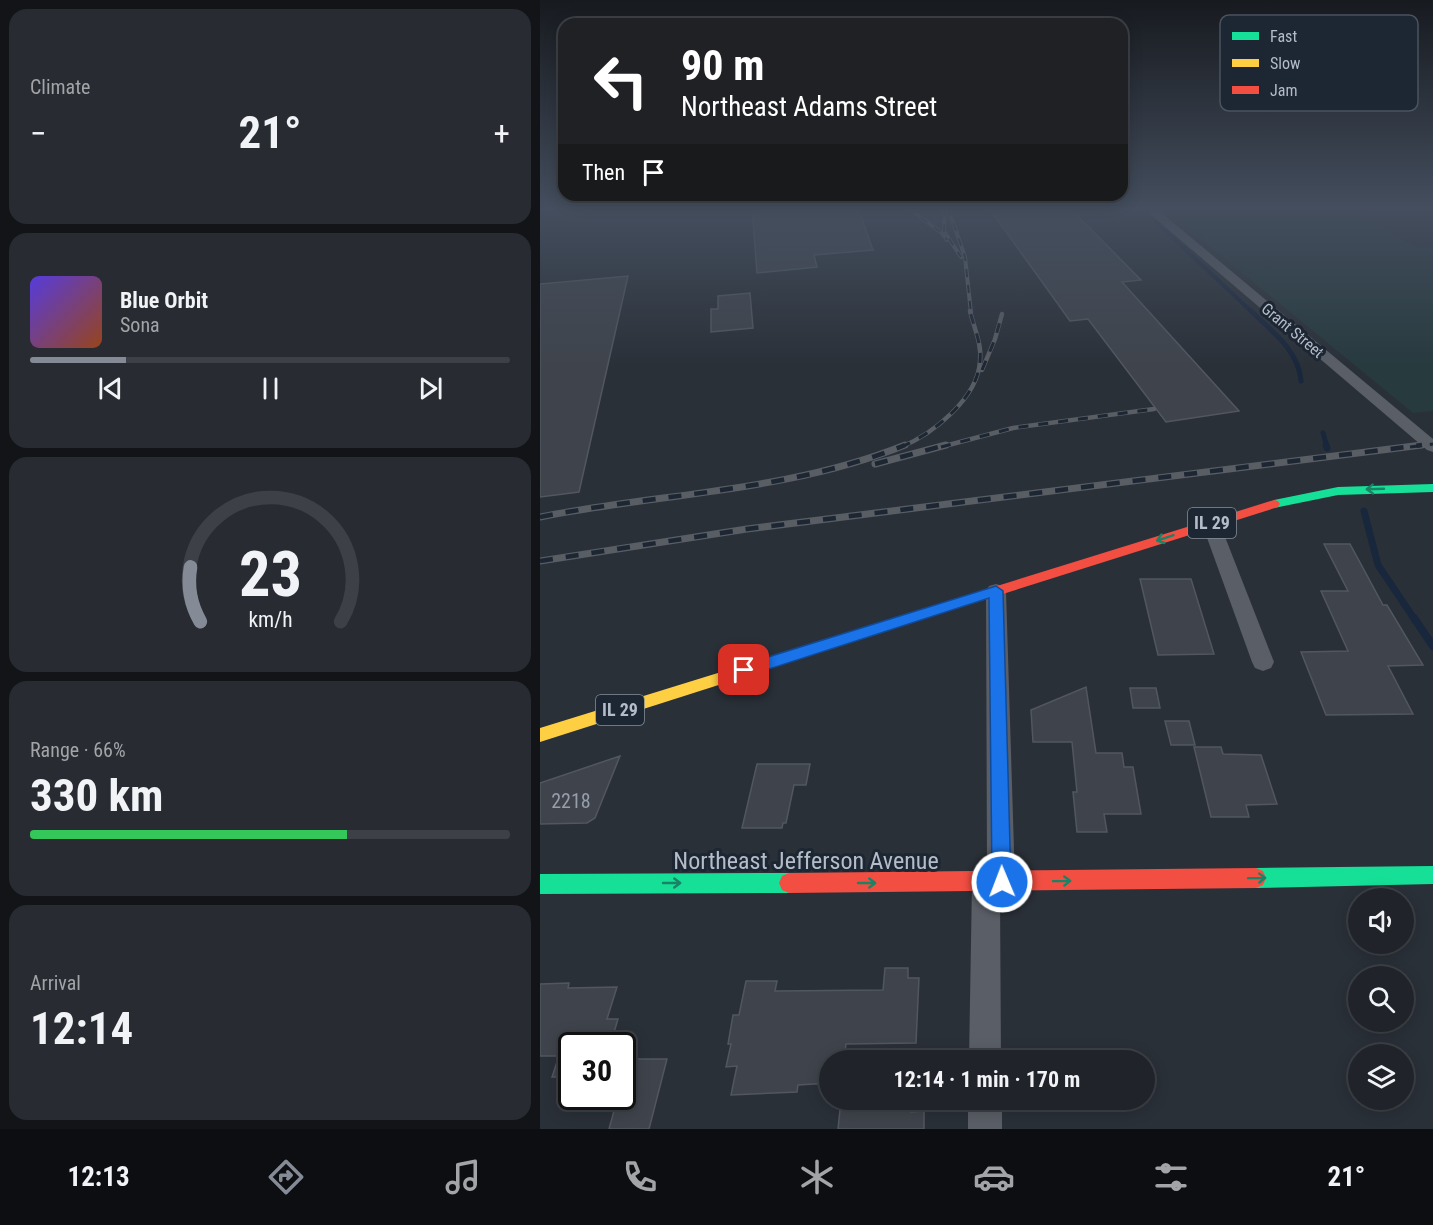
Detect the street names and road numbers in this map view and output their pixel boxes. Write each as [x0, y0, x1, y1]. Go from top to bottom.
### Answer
street label: Grant Street [1258, 299, 1328, 362]
road number: IL 29 [1188, 508, 1236, 538]
road number: IL 29 [596, 695, 644, 725]
street label: Northeast Jefferson Avenue [673, 847, 939, 875]

